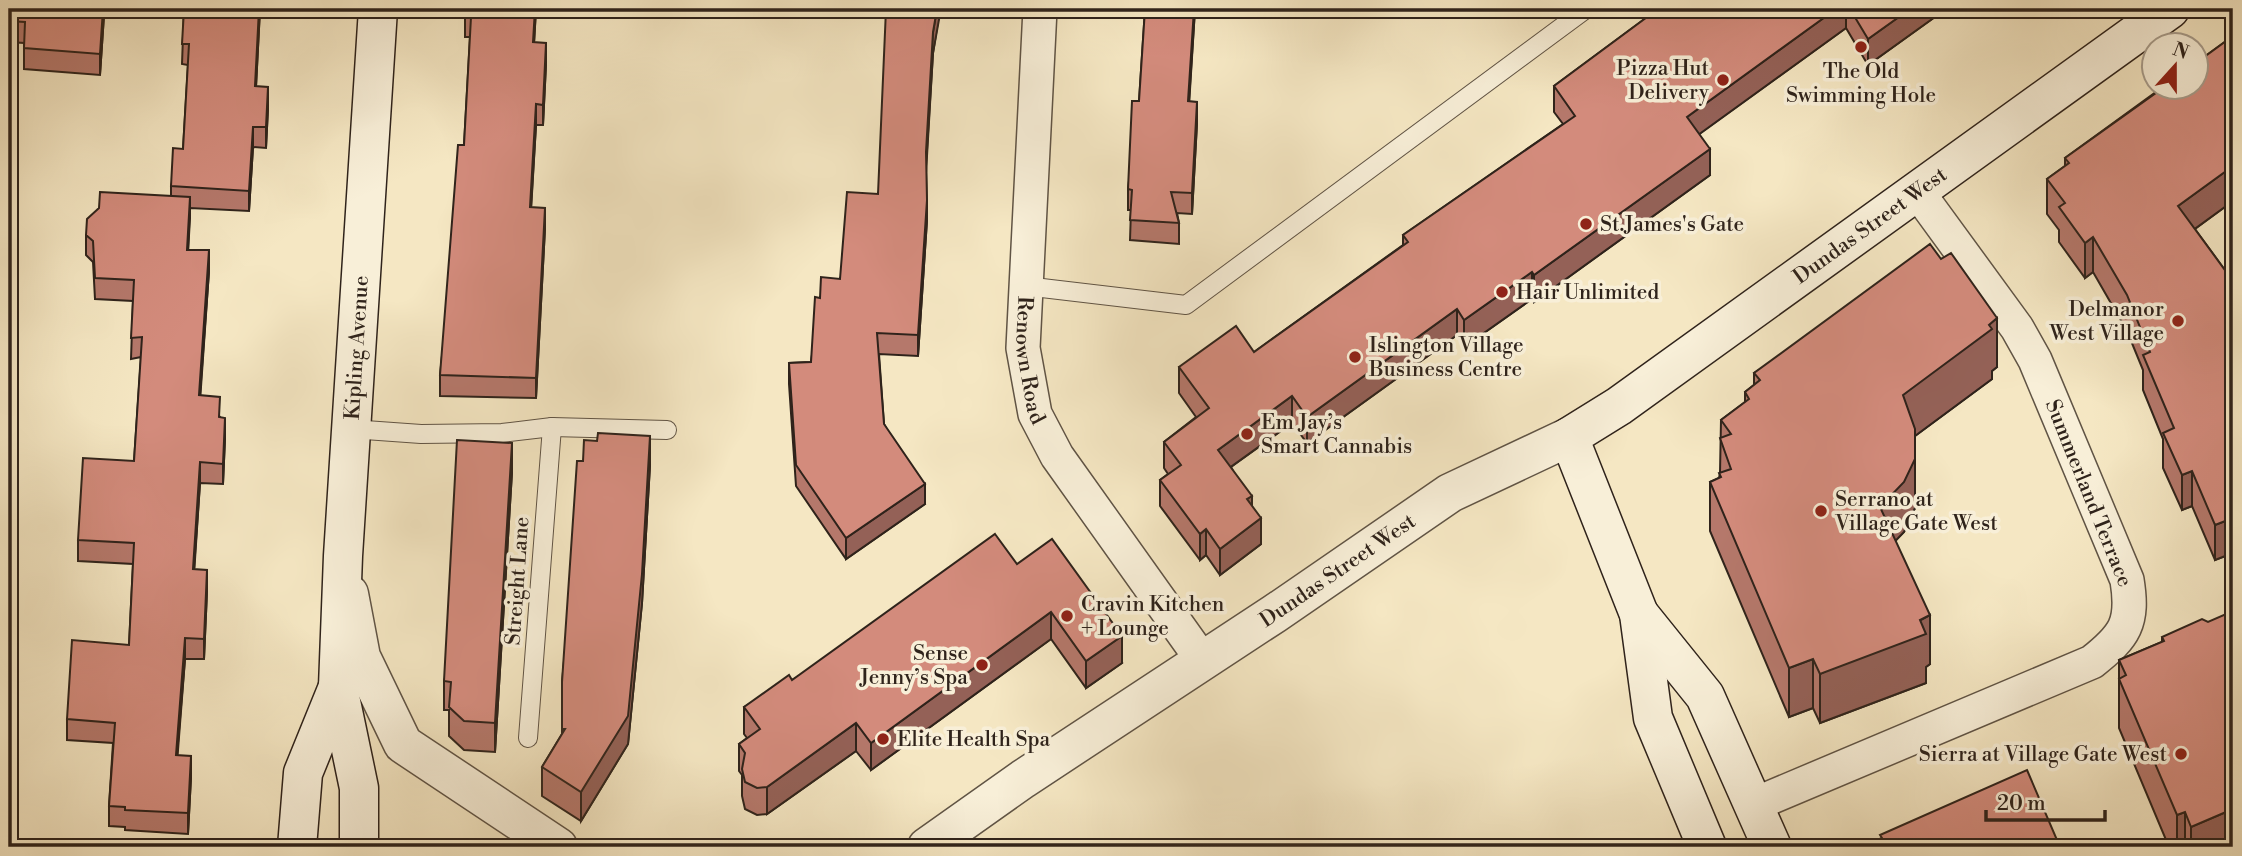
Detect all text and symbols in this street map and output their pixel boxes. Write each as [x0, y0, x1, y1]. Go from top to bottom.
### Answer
north arrow [2140, 32, 2210, 102]
text: N [2169, 37, 2192, 65]
marker: The Old Swimming Hole [1853, 39, 1869, 55]
place label: Pizza Hut Delivery [1616, 56, 1710, 106]
place label: The Old Swimming Hole [1786, 59, 1936, 109]
marker: Pizza Hut Delivery [1715, 72, 1731, 88]
street label: Dundas Street West [1788, 162, 1953, 290]
place label: St.James's Gate [1600, 212, 1744, 238]
marker: St.James's Gate [1578, 216, 1594, 232]
street label: Kipling Avenue [340, 275, 375, 421]
place label: Hair Unlimited [1516, 280, 1659, 306]
marker: Hair Unlimited [1494, 284, 1510, 300]
street label: Renown Road [1009, 295, 1050, 429]
place label: Delmanor West Village [2049, 297, 2164, 347]
marker: Delmanor West Village [2170, 313, 2186, 329]
place label: Islington Village Business Centre [1368, 333, 1524, 383]
marker: Islington Village Business Centre [1347, 349, 1363, 365]
street label: Summerland Terrace [2039, 396, 2138, 591]
place label: Em Jay’s Smart Cannabis [1261, 410, 1412, 460]
marker: Em Jay’s Smart Cannabis [1239, 426, 1255, 442]
place label: Serrano at Village Gate West [1834, 487, 1998, 537]
marker: Serrano at Village Gate West [1813, 503, 1829, 519]
street label: Dundas Street West [1255, 508, 1421, 634]
street label: Streight Lane [501, 516, 535, 646]
place label: Cravin Kitchen + Lounge [1081, 592, 1225, 642]
marker: Cravin Kitchen + Lounge [1059, 608, 1075, 624]
place label: Sense Jenny’s Spa [859, 641, 968, 691]
marker: Sense Jenny’s Spa [974, 657, 990, 673]
place label: Elite Health Spa [897, 727, 1051, 753]
marker: Elite Health Spa [875, 731, 891, 747]
place label: Sierra at Village Gate West [1919, 742, 2168, 768]
marker: Sierra at Village Gate West [2173, 746, 2189, 762]
scale bar [1986, 779, 2106, 823]
text: 20 m [1997, 791, 2046, 817]

